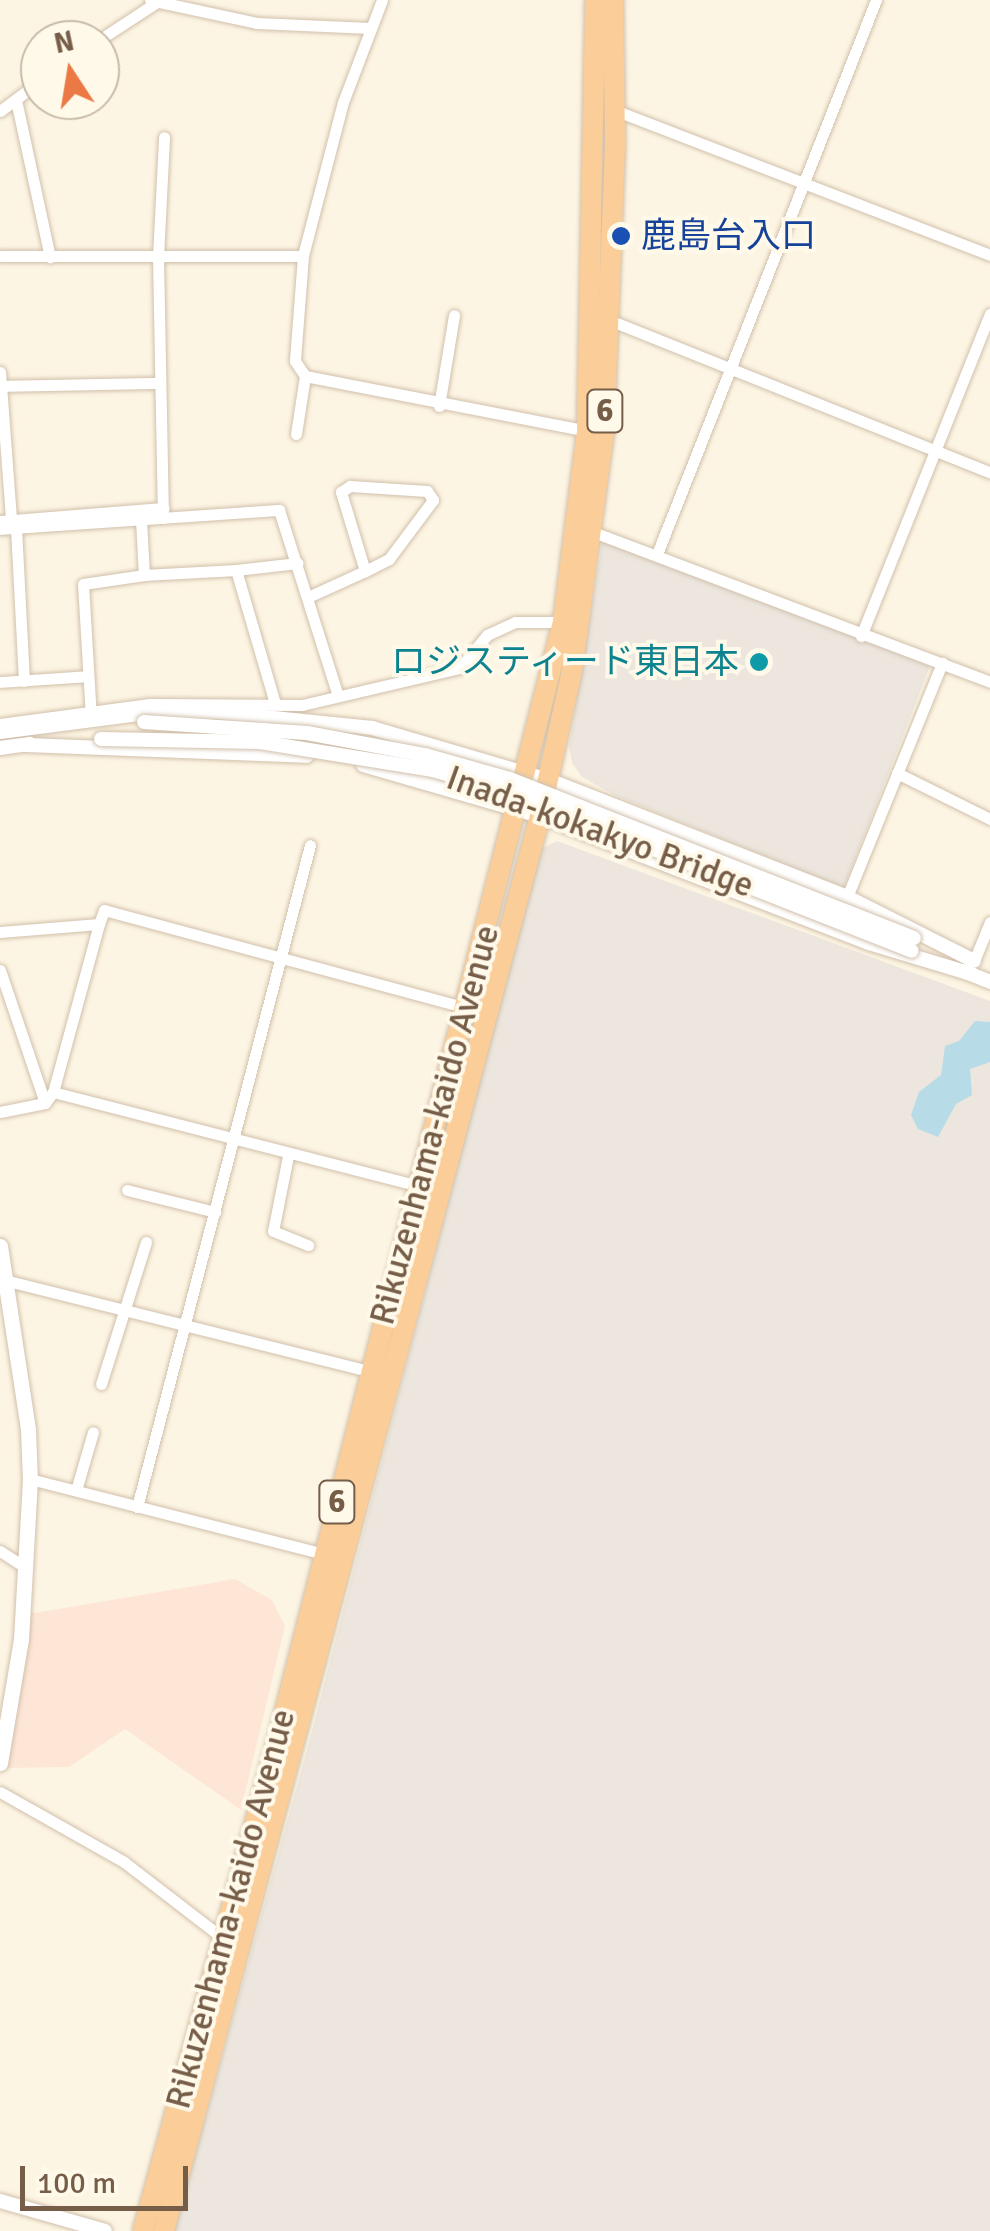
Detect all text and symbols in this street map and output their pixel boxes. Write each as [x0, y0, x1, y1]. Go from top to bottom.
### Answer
north arrow [20, 20, 120, 120]
text: N [51, 24, 77, 61]
place label: 鹿島台入口 [641, 215, 816, 257]
marker: 鹿島台入口 [610, 225, 632, 247]
road number: 6 [585, 384, 625, 438]
place label: ロジスティード東日本 [389, 641, 739, 683]
marker: ロジスティード東日本 [748, 651, 770, 673]
street label: Inada-kokakyo Bridge [441, 757, 759, 907]
street label: Rikuzenhama-kaido Avenue [361, 921, 509, 1329]
road number: 6 [317, 1475, 357, 1529]
street label: Rikuzenhama-kaido Avenue [157, 1705, 305, 2113]
scale bar [25, 2146, 192, 2208]
text: 100 m [37, 2165, 116, 2202]

